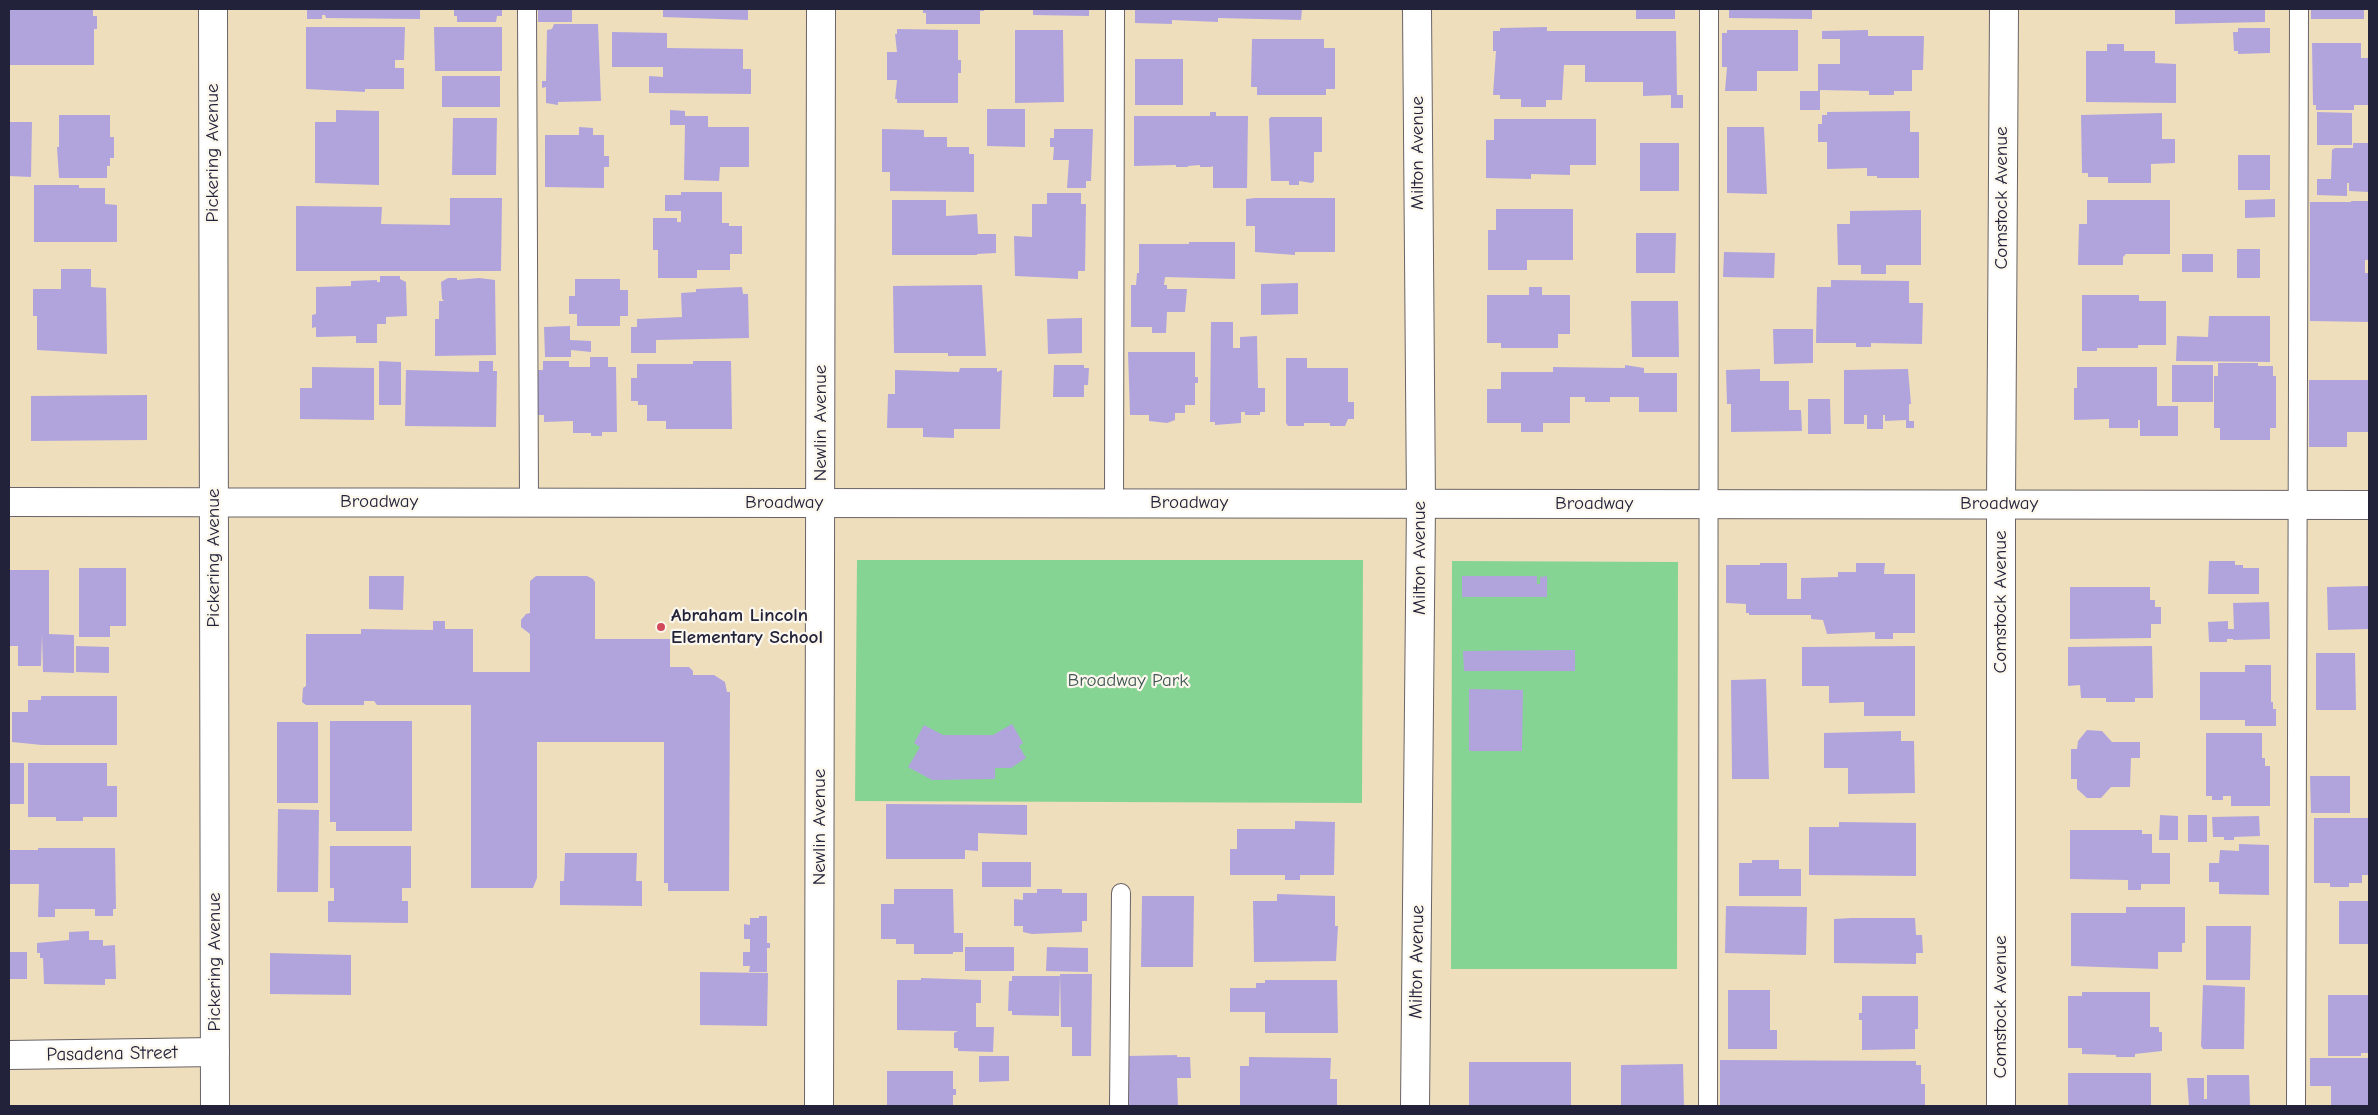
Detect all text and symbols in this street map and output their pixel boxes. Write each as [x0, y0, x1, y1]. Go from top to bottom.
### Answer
street label: Pickering Avenue [202, 83, 224, 223]
street label: Milton Avenue [1407, 96, 1429, 210]
street label: Comstock Avenue [1991, 127, 2013, 269]
street label: Newlin Avenue [810, 365, 832, 481]
street label: Pickering Avenue [203, 488, 225, 628]
street label: Broadway [340, 491, 418, 513]
street label: Broadway [745, 492, 823, 514]
street label: Broadway [1150, 492, 1228, 514]
street label: Broadway [1555, 493, 1633, 515]
street label: Broadway [1960, 493, 2038, 515]
street label: Milton Avenue [1409, 501, 1431, 615]
street label: Comstock Avenue [1990, 531, 2012, 673]
place label: Abraham Lincoln Elementary School [671, 605, 823, 649]
marker: Abraham Lincoln Elementary School [655, 621, 667, 633]
park label: Broadway Park [1068, 670, 1188, 692]
street label: Newlin Avenue [809, 769, 831, 885]
street label: Pickering Avenue [204, 892, 226, 1032]
street label: Milton Avenue [1405, 905, 1429, 1019]
street label: Comstock Avenue [1990, 936, 2012, 1078]
street label: Pasadena Street [46, 1041, 178, 1067]

